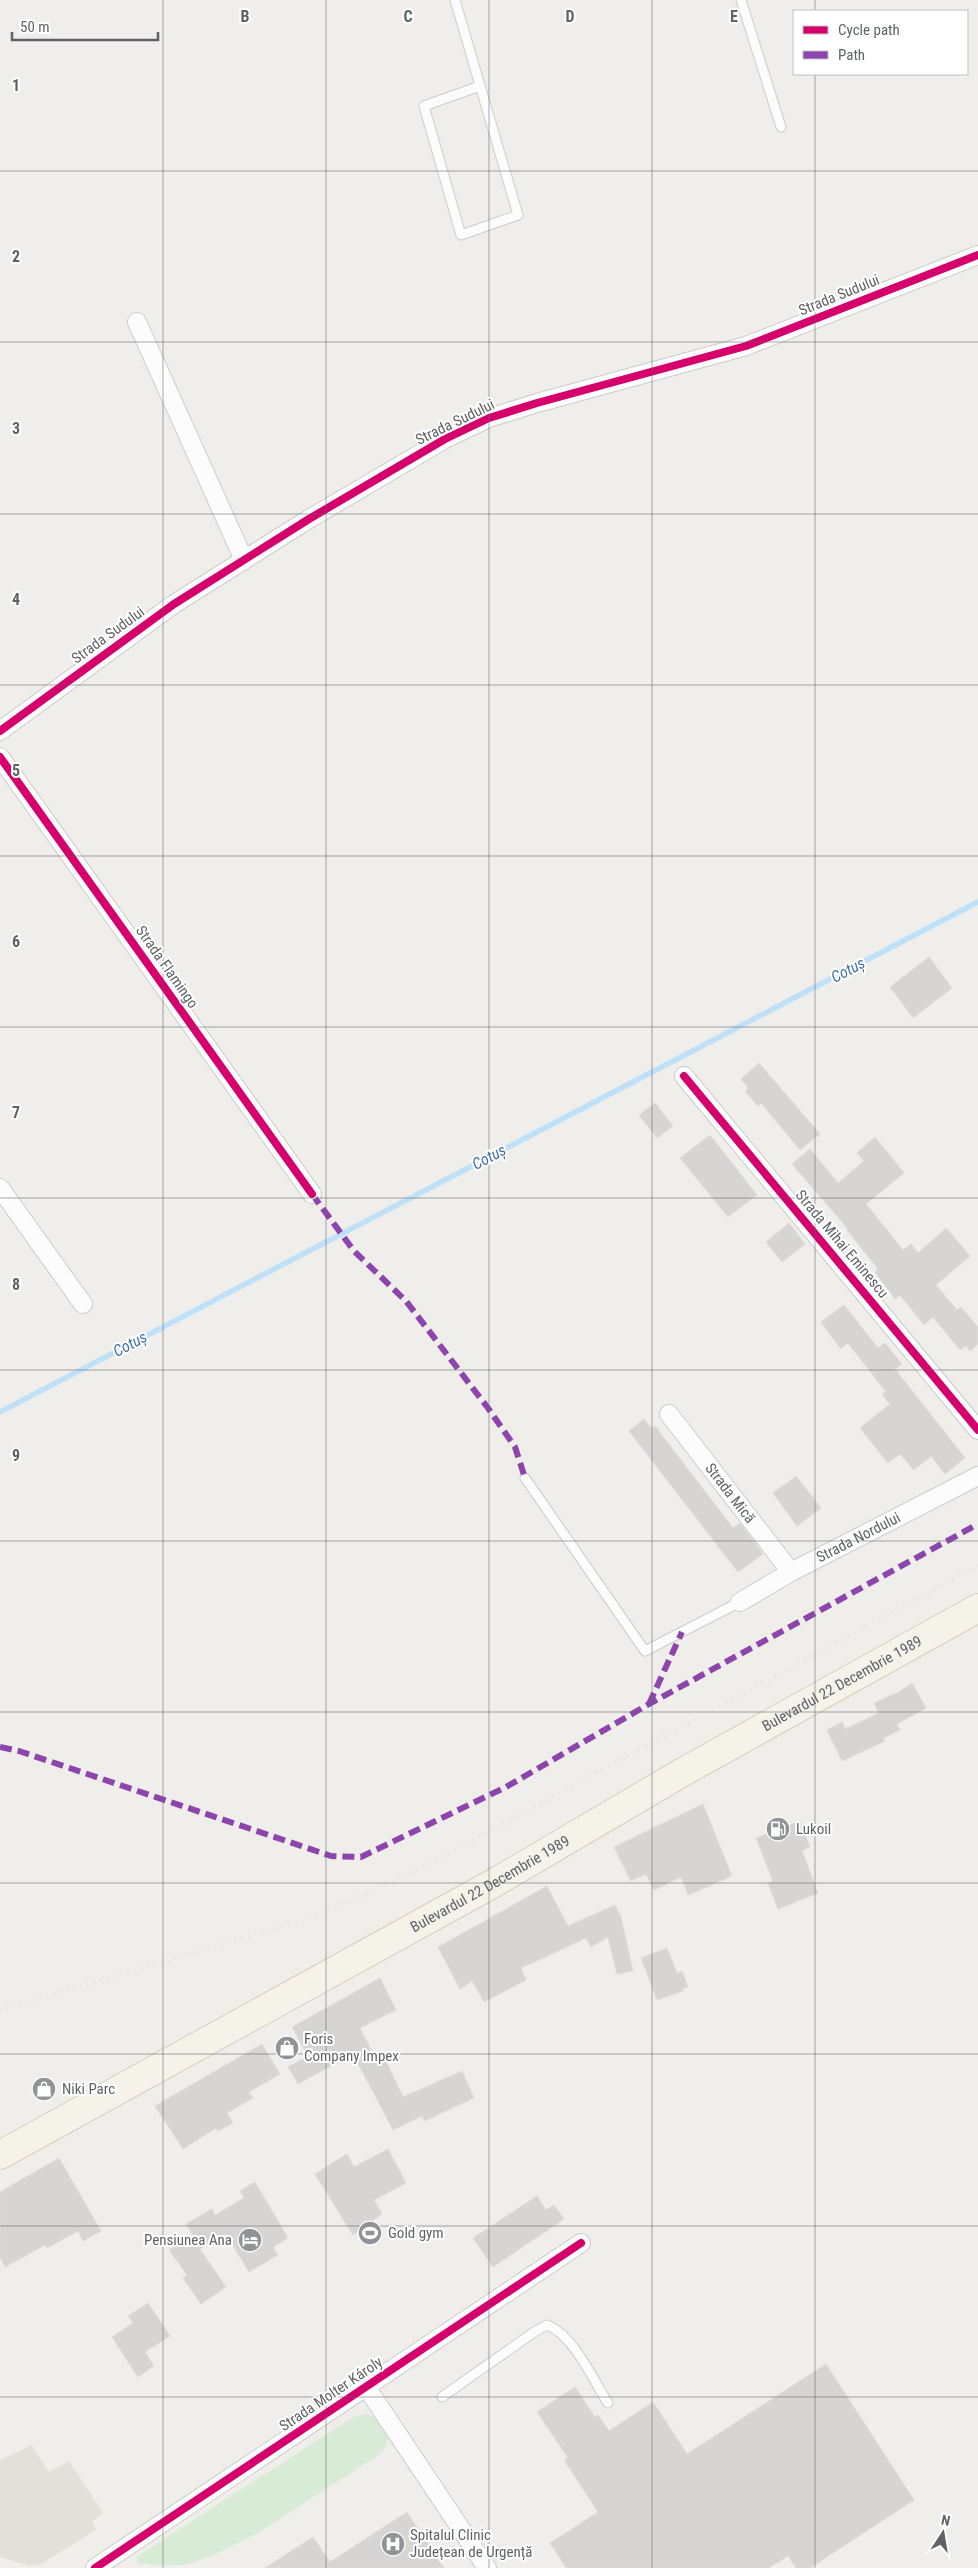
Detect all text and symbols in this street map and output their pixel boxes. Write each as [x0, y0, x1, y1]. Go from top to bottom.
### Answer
text: B [241, 7, 250, 26]
text: C [403, 7, 413, 26]
text: D [565, 7, 575, 26]
text: E [730, 7, 738, 26]
scale bar [12, 10, 159, 42]
legend [793, 10, 968, 75]
text: 50 m [20, 18, 50, 36]
text: Cycle path [838, 21, 900, 39]
text: Path [838, 46, 865, 64]
text: 1 [12, 76, 20, 95]
text: 2 [12, 247, 20, 266]
street label: Strada Sudului [796, 271, 882, 319]
street label: Strada Sudului [413, 395, 497, 449]
text: 3 [12, 419, 20, 438]
text: 4 [12, 590, 20, 609]
street label: Strada Sudului [68, 603, 148, 667]
text: 5 [12, 761, 20, 780]
street label: Strada Flamingo [132, 922, 202, 1012]
text: 6 [12, 932, 20, 951]
water label: Cotuș [828, 953, 869, 988]
text: 7 [12, 1103, 20, 1122]
water label: Cotuș [469, 1140, 510, 1175]
street label: Strada Mihai Eminescu [792, 1186, 892, 1302]
text: 8 [12, 1275, 20, 1294]
water label: Cotuș [110, 1327, 151, 1362]
text: 9 [12, 1446, 20, 1465]
street label: Strada Mică [701, 1460, 759, 1527]
street label: Strada Nordului [813, 1508, 903, 1566]
street label: Bulevardul 22 Decembrie 1989 [759, 1632, 925, 1735]
fuel station icon: Lukoil [765, 1816, 791, 1842]
place label: Lukoil [796, 1820, 831, 1838]
street label: Bulevardul 22 Decembrie 1989 [407, 1832, 573, 1936]
place label: Foris Company Impex [304, 2030, 399, 2065]
shop icon: Foris Company Impex [274, 2035, 300, 2061]
shop icon: Niki Parc [31, 2076, 57, 2102]
place label: Niki Parc [62, 2080, 115, 2098]
sports icon: Gold gym [357, 2220, 383, 2246]
place label: Gold gym [388, 2224, 444, 2242]
hotel icon: Pensiunea Ana [237, 2227, 263, 2253]
place label: Pensiunea Ana [144, 2231, 232, 2249]
street label: Strada Molter Károly [276, 2353, 386, 2435]
north arrow [918, 2508, 968, 2558]
text: N [940, 2512, 952, 2529]
place label: Spitalul Clinic Județean de Urgență [410, 2526, 532, 2561]
hospital icon: Spitalul Clinic Județean de Urgență [380, 2531, 406, 2557]

